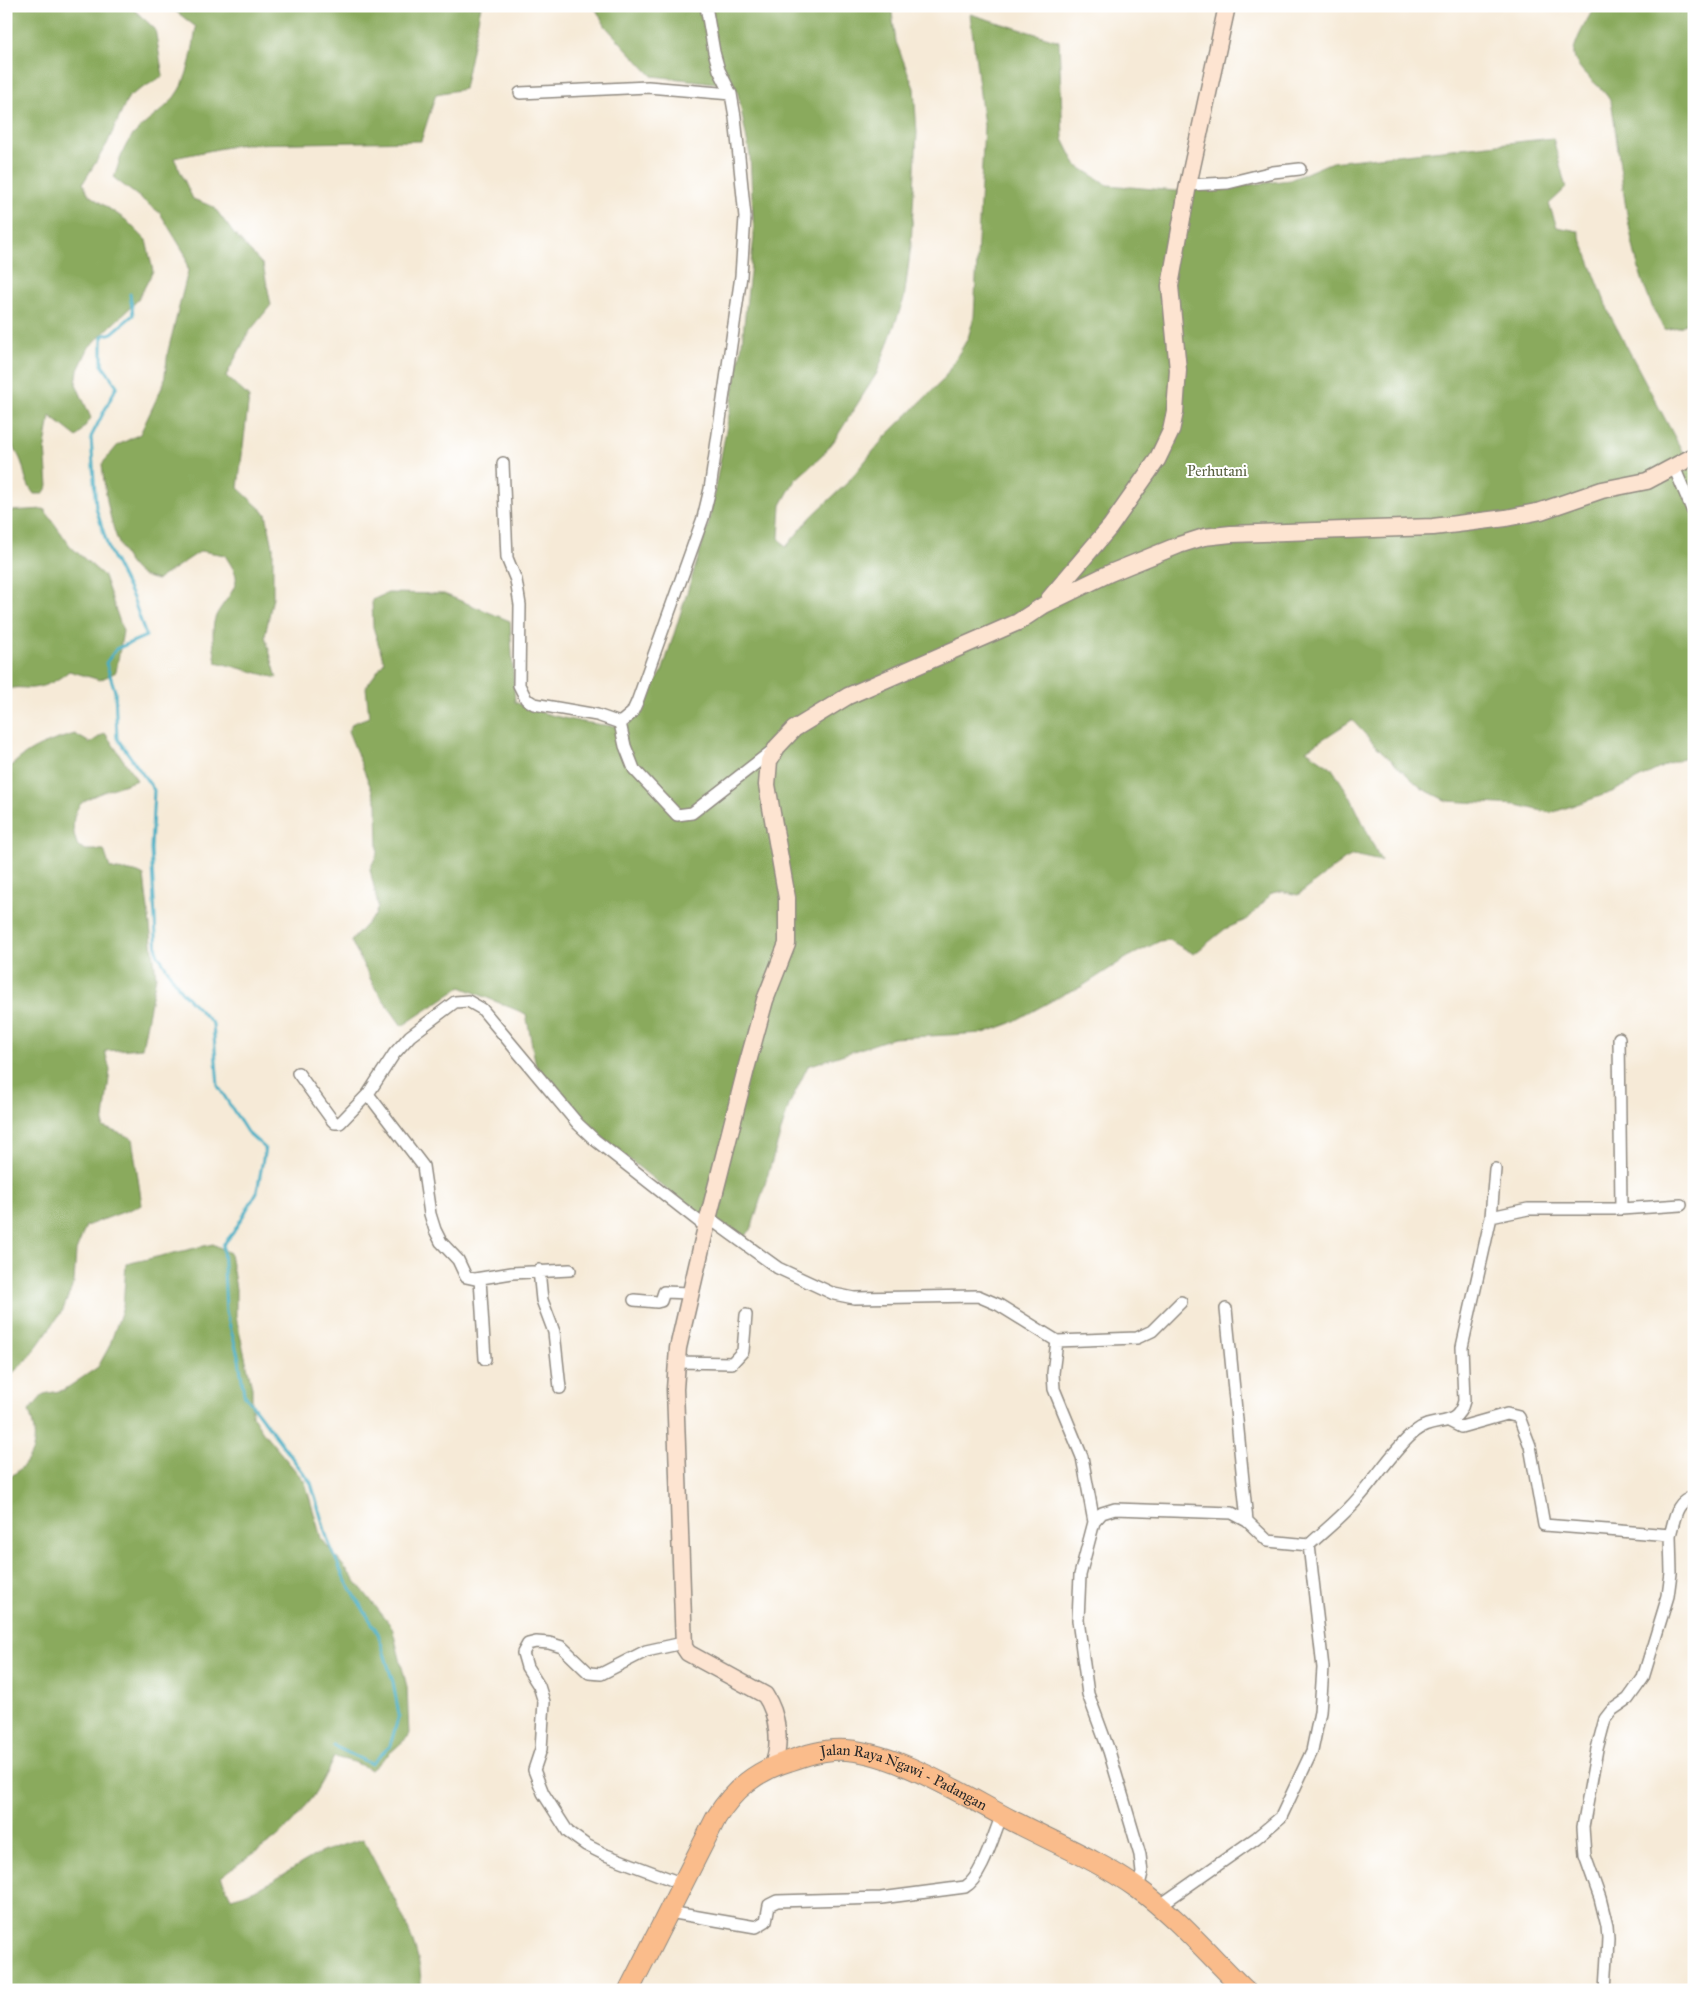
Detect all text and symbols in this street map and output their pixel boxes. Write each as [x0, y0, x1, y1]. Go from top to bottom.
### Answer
park label: Perhutani [1187, 462, 1247, 480]
street label: Jalan Raya Ngawi - Padangan [817, 1741, 990, 1814]

